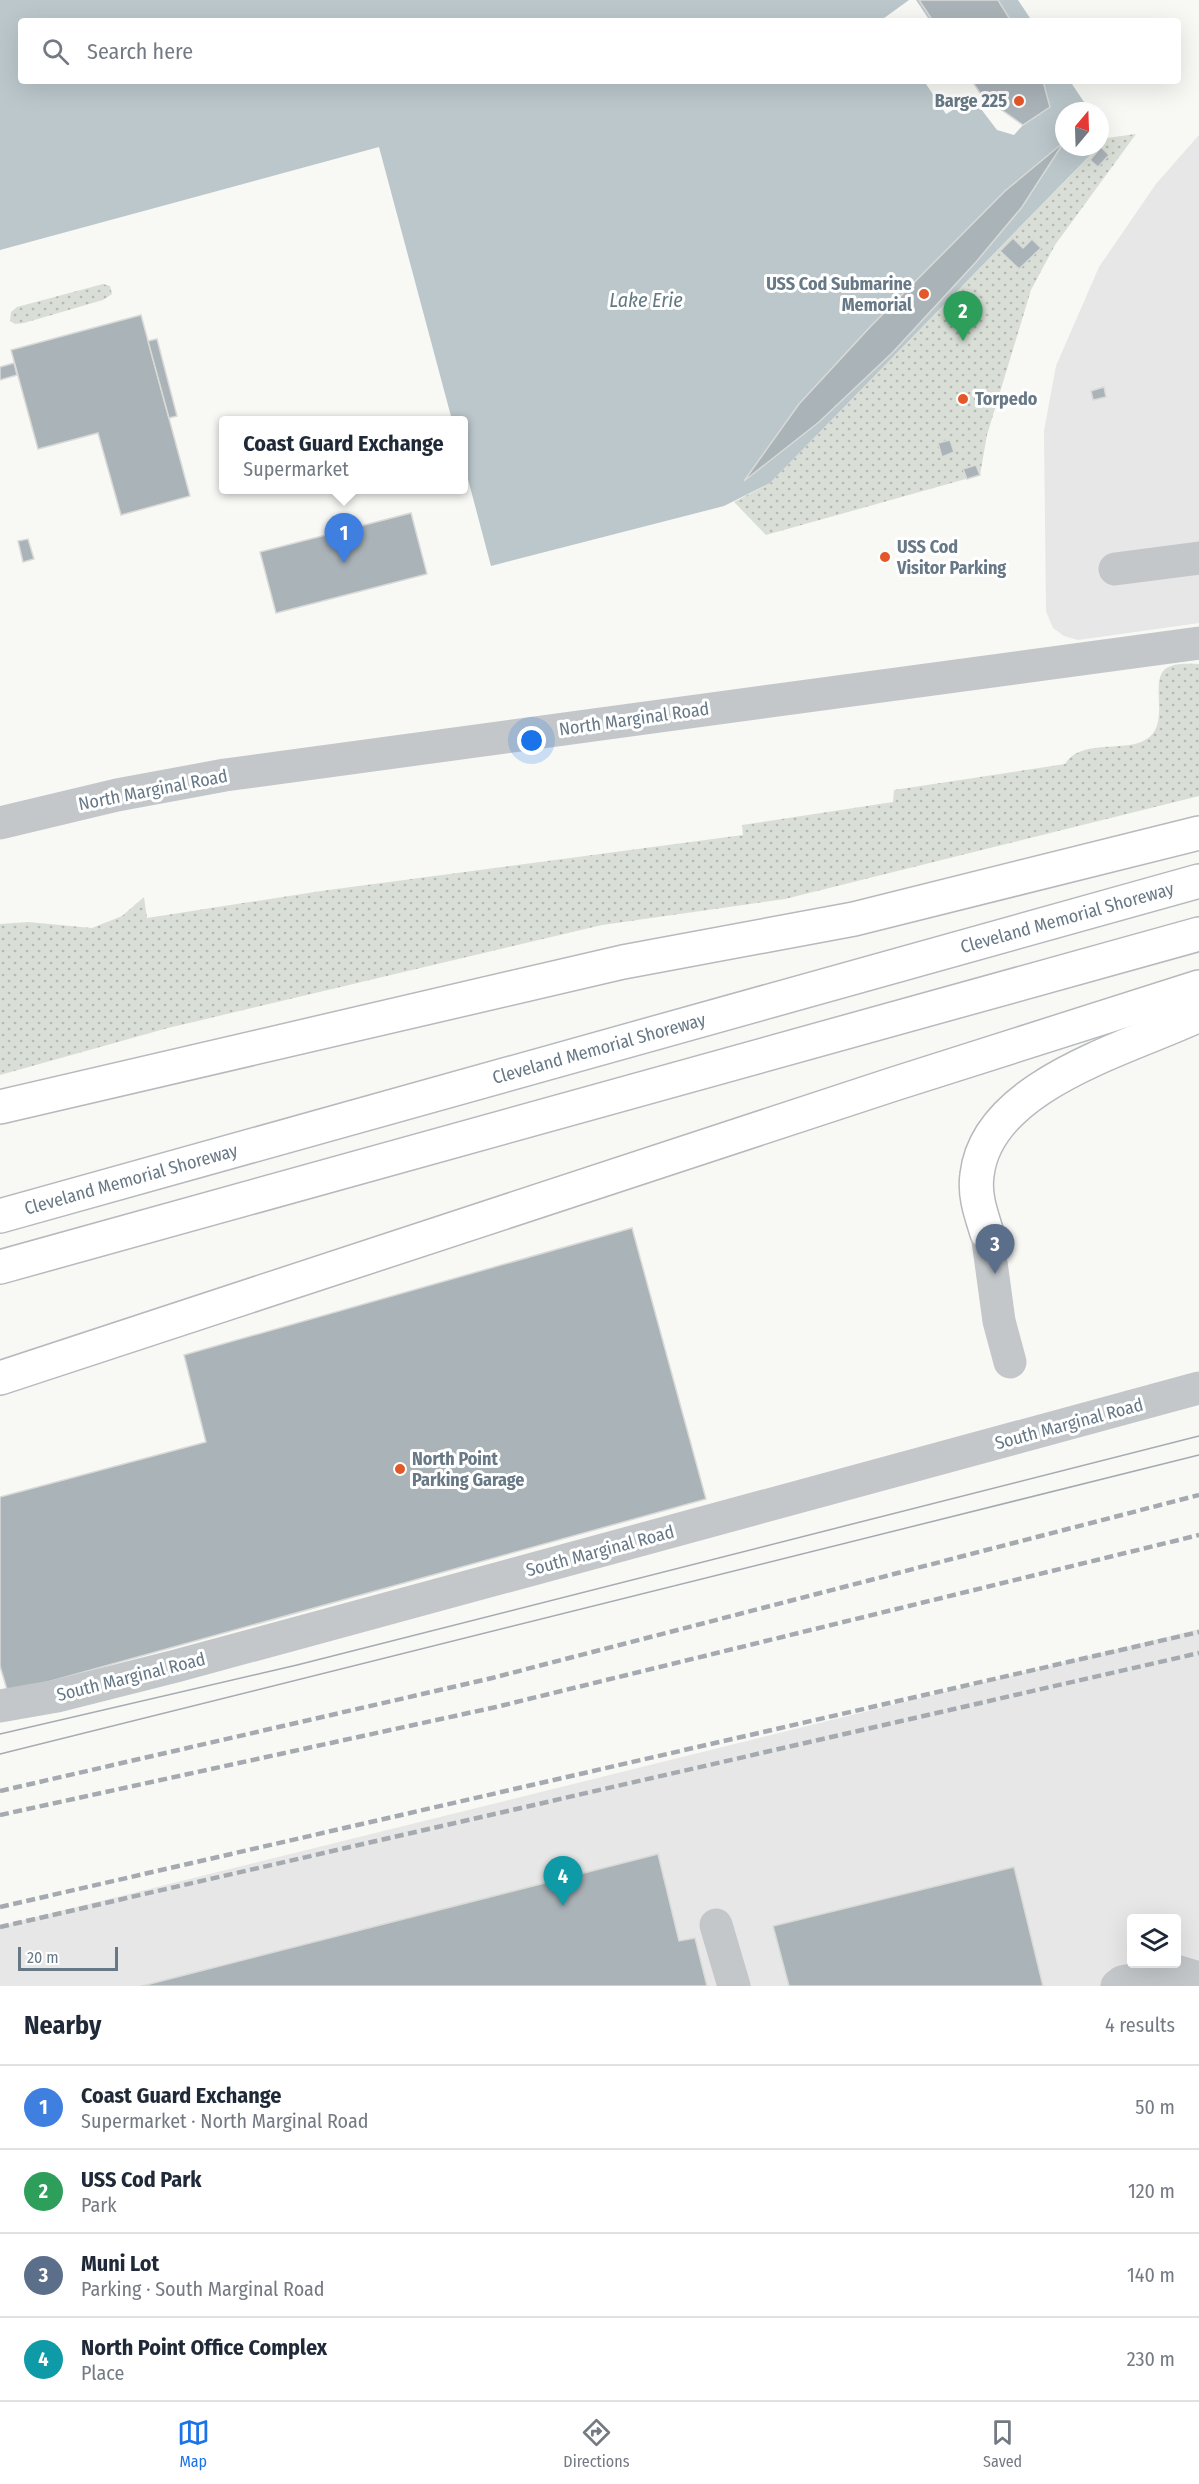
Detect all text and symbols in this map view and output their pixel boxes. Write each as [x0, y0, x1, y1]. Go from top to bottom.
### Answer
search box [18, 18, 1181, 84]
icon: search [39, 35, 72, 68]
text: Search here [87, 38, 193, 65]
place label: Barge 225 [935, 90, 1007, 112]
marker: Barge 225 [1012, 94, 1026, 108]
north arrow [1055, 102, 1109, 156]
place label: USS Cod Submarine Memorial [766, 273, 912, 316]
marker: USS Cod Submarine Memorial [917, 287, 931, 301]
water label: Lake Erie [609, 288, 683, 312]
pin: 2 [944, 292, 982, 341]
place label: Torpedo [975, 388, 1038, 410]
marker: Torpedo [956, 392, 970, 406]
popup [219, 416, 468, 494]
text: Coast Guard Exchange [243, 430, 444, 457]
text: Supermarket [243, 457, 349, 481]
pin: 1 [324, 514, 364, 563]
place label: USS Cod Visitor Parking [896, 536, 1006, 579]
marker: USS Cod Visitor Parking [878, 550, 892, 564]
street label: North Marginal Road [558, 698, 710, 740]
your location [517, 726, 546, 755]
street label: North Marginal Road [77, 765, 229, 815]
street label: Cleveland Memorial Shoreway [958, 878, 1176, 958]
street label: Cleveland Memorial Shoreway [490, 1008, 708, 1089]
street label: Cleveland Memorial Shoreway [22, 1139, 240, 1220]
pin: 3 [976, 1224, 1014, 1274]
street label: South Marginal Road [993, 1394, 1145, 1454]
place label: North Point Parking Garage [412, 1448, 525, 1491]
marker: North Point Parking Garage [393, 1462, 407, 1476]
street label: South Marginal Road [524, 1521, 676, 1581]
street label: South Marginal Road [54, 1648, 208, 1706]
pin: 4 [544, 1856, 582, 1906]
map controls [1127, 1914, 1181, 1968]
button: layers [1127, 1914, 1181, 1968]
scale bar [18, 1944, 118, 1972]
text: 20 m [27, 1948, 58, 1967]
text: Nearby [24, 2010, 101, 2041]
text: 4 results [1105, 2013, 1175, 2037]
text: Coast Guard Exchange [81, 2082, 281, 2109]
text: 1 [39, 2095, 48, 2119]
text: 50 m [1135, 2095, 1175, 2119]
text: Supermarket · North Marginal Road [81, 2109, 368, 2133]
text: USS Cod Park [81, 2166, 201, 2193]
text: 2 [39, 2179, 48, 2203]
text: 120 m [1128, 2179, 1175, 2203]
text: Park [81, 2193, 117, 2217]
text: Muni Lot [81, 2250, 159, 2277]
text: 3 [39, 2263, 48, 2287]
text: 140 m [1127, 2263, 1175, 2287]
text: Parking · South Marginal Road [81, 2277, 325, 2301]
text: North Point Office Complex [81, 2334, 327, 2361]
text: 4 [38, 2347, 49, 2371]
text: 230 m [1127, 2347, 1175, 2371]
text: Place [81, 2361, 124, 2385]
tab: Map [177, 2416, 210, 2471]
tab: Directions [563, 2416, 630, 2471]
tab: Saved [983, 2416, 1022, 2471]

